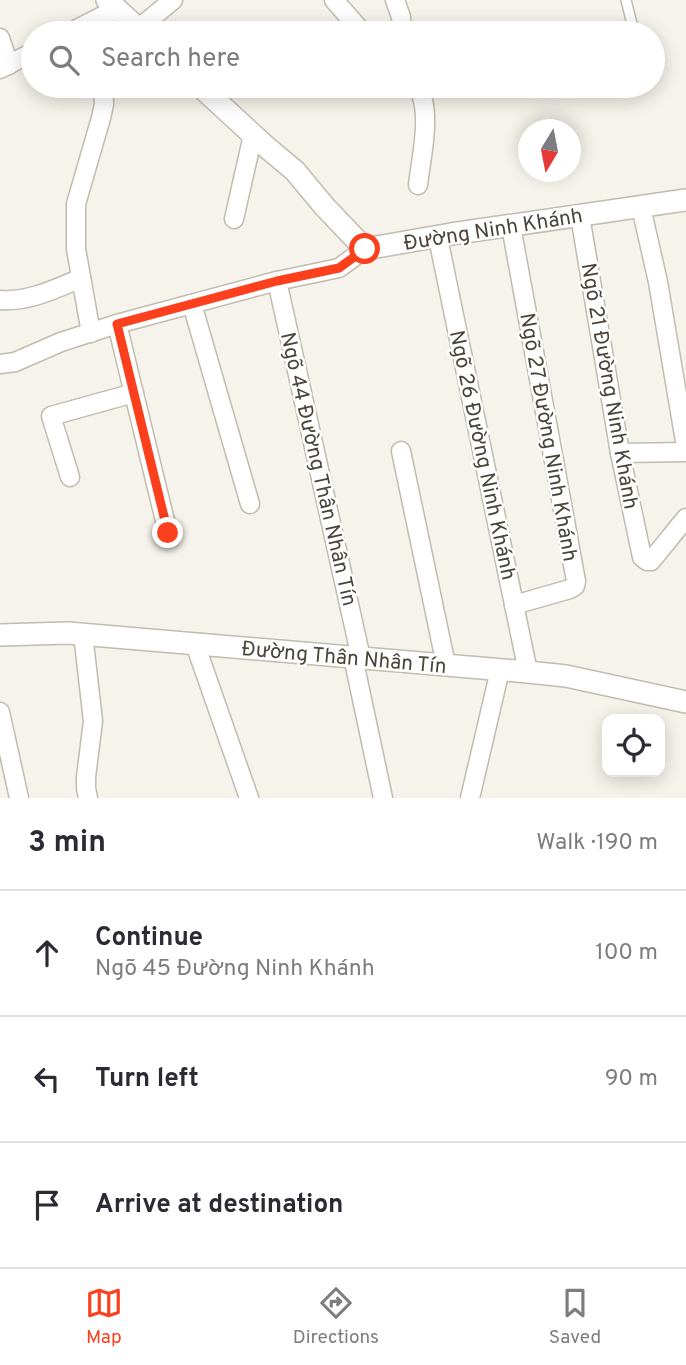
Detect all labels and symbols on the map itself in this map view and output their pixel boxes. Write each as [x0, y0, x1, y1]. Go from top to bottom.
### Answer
north arrow [518, 119, 581, 182]
street label: Đường Ninh Khánh [402, 203, 585, 258]
route start [349, 233, 380, 264]
street label: Ngõ 21 Đường Ninh Khánh [574, 261, 644, 512]
street label: Ngõ 27 Đường Ninh Khánh [512, 311, 583, 564]
street label: Ngõ 26 Đường Ninh Khánh [442, 328, 521, 583]
street label: Ngõ 44 Đường Thân Nhân Tín [273, 330, 362, 609]
route end [152, 517, 183, 548]
street label: Đường Thân Nhân Tín [240, 636, 448, 681]

